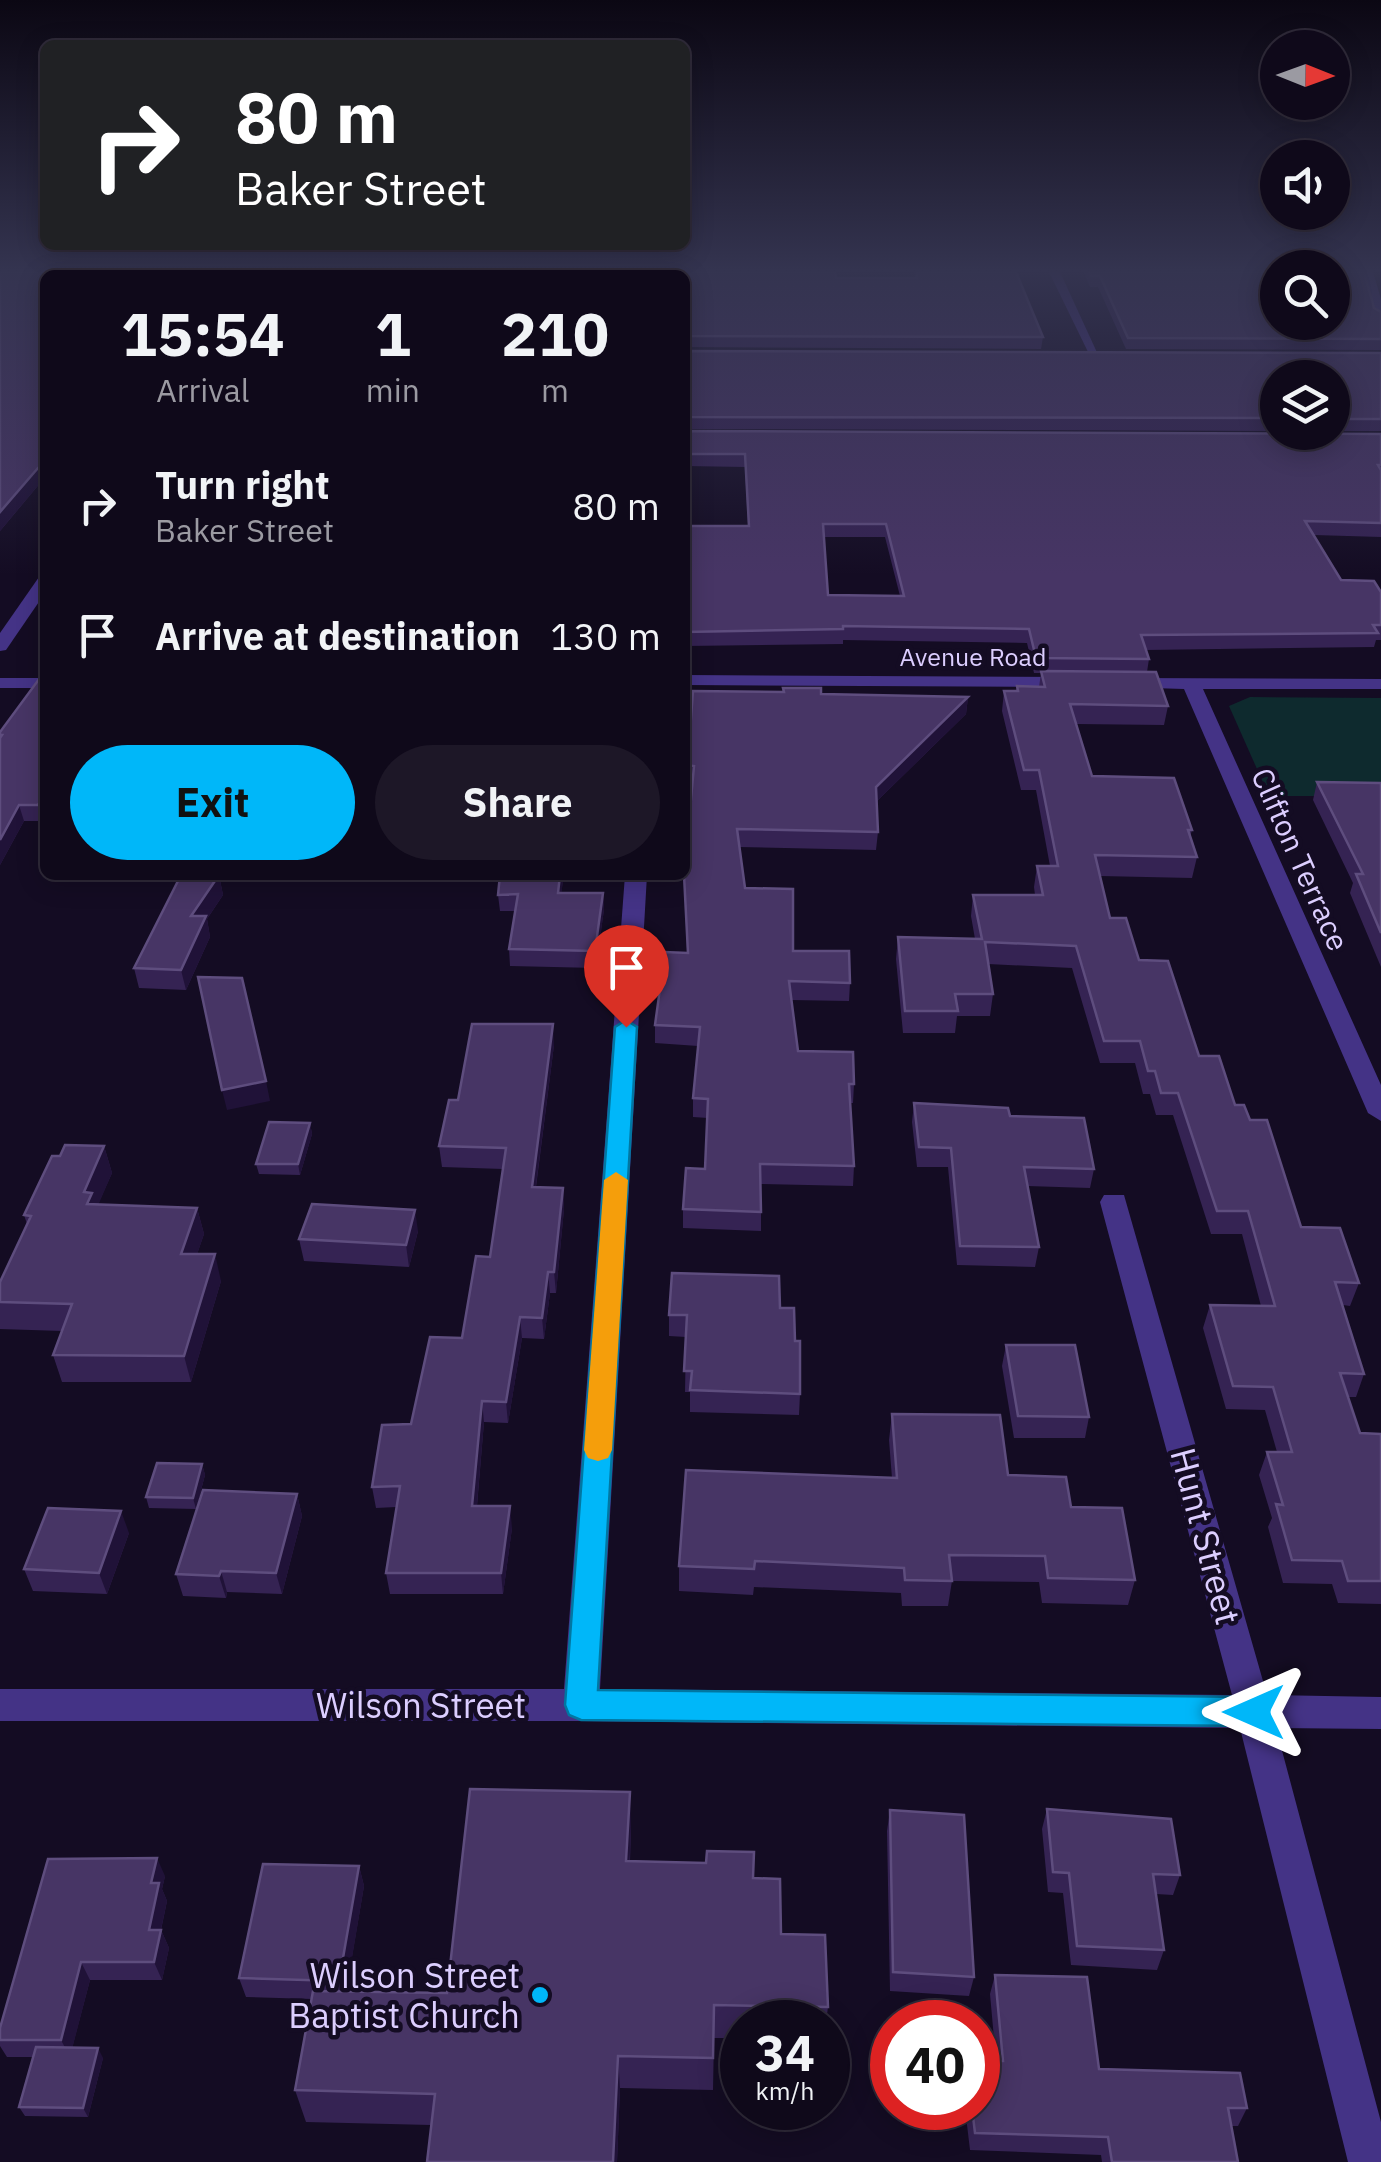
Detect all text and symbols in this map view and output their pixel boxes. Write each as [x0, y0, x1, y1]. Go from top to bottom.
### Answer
north arrow [1260, 30, 1350, 120]
map controls [1260, 30, 1350, 450]
text: 80 m [235, 71, 398, 162]
icon: right [70, 80, 200, 210]
button: sound [1260, 140, 1350, 230]
text: Baker Street [235, 159, 487, 217]
button: search [1260, 250, 1350, 340]
text: 15:54 [121, 294, 285, 373]
text: 1 [375, 294, 411, 373]
text: 210 [501, 294, 609, 373]
button: layers [1260, 360, 1350, 450]
text: Arrival [156, 369, 250, 411]
text: min [366, 369, 420, 411]
text: m [541, 369, 569, 411]
text: Turn right [155, 460, 330, 509]
icon: right [70, 478, 125, 533]
text: 80 m [572, 481, 660, 530]
text: Baker Street [155, 509, 334, 551]
icon: arrive [70, 608, 125, 663]
text: Arrive at destination [155, 611, 520, 660]
text: 130 m [550, 611, 661, 660]
street label: Avenue Road [900, 640, 1046, 673]
button: Exit [70, 745, 355, 860]
button: Share [375, 745, 660, 860]
street label: Clifton Terrace [1243, 761, 1359, 957]
pin [584, 925, 669, 1028]
icon: arrive [599, 940, 654, 995]
street label: Hunt Street [1160, 1443, 1252, 1629]
position arrow [1202, 1660, 1306, 1764]
street label: Wilson Street [316, 1682, 526, 1728]
place label: Wilson Street Baptist Church [288, 1952, 520, 2038]
marker: Wilson Street Baptist Church [529, 1984, 551, 2006]
speed limit sign: 40 [870, 2000, 1000, 2130]
text: 34 [755, 2020, 815, 2085]
text: km/h [756, 2074, 814, 2107]

